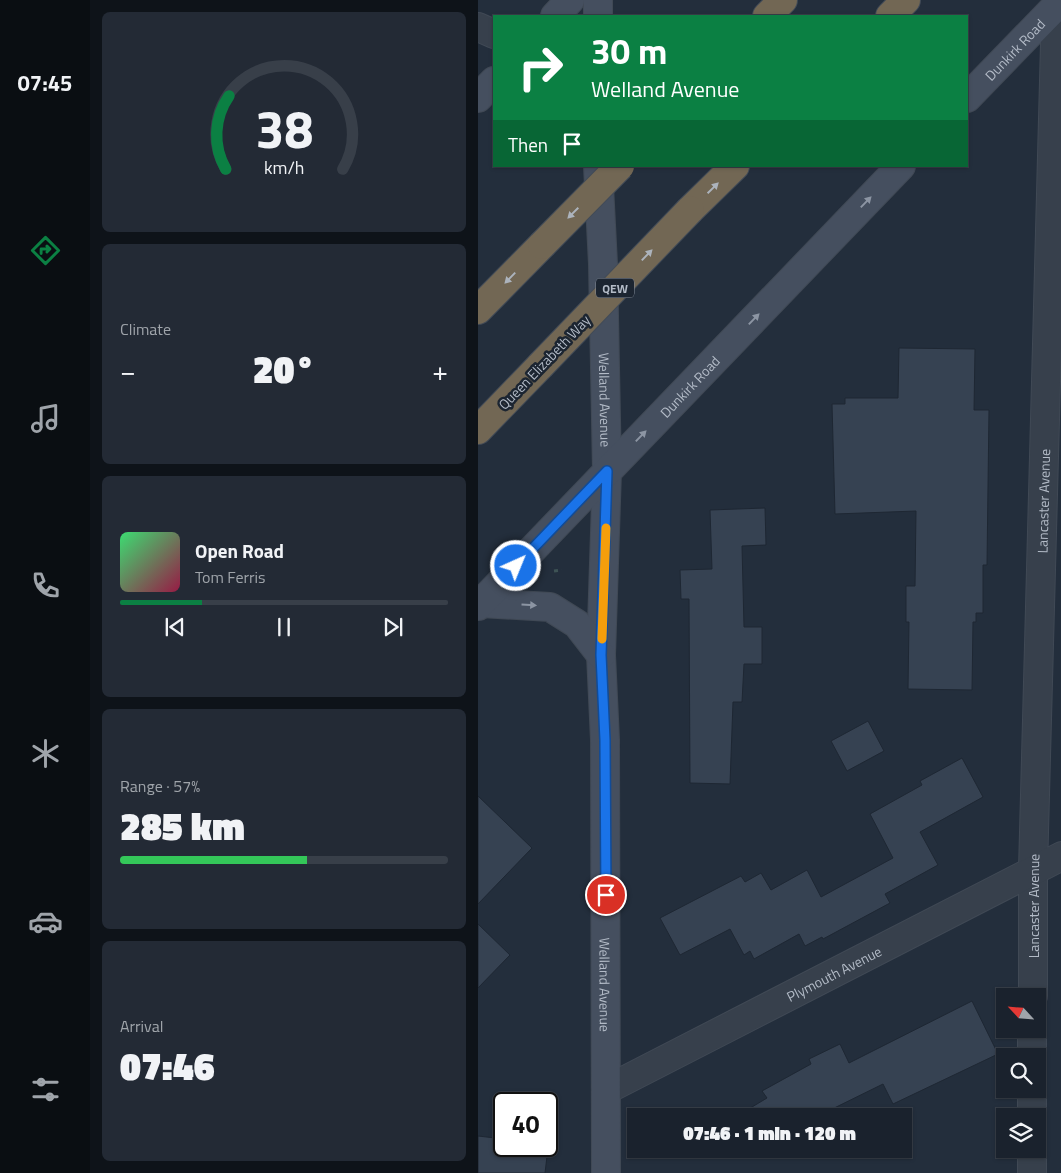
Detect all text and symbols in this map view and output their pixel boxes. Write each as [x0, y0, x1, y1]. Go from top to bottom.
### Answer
street label: Dunkirk Road [979, 14, 1049, 85]
text: 30 m [591, 24, 667, 78]
icon: right [508, 35, 573, 100]
text: 07:45 [18, 66, 72, 100]
text: Welland Avenue [591, 72, 739, 106]
text: 38 [255, 89, 313, 168]
text: Then [508, 130, 548, 159]
icon: arrive [558, 130, 586, 158]
text: km/h [264, 154, 304, 181]
one-way arrow [706, 182, 718, 194]
one-way arrow [860, 196, 872, 208]
one-way arrow [567, 207, 579, 219]
icon: directions [28, 233, 63, 268]
one-way arrow [641, 249, 653, 261]
one-way arrow [504, 272, 516, 284]
road number: QEW [596, 278, 634, 298]
street label: Queen Elizabeth Way [493, 310, 595, 414]
one-way arrow [748, 313, 760, 325]
text: Climate [120, 317, 171, 341]
text: 20° [253, 340, 315, 398]
text: − [120, 349, 136, 392]
text: + [432, 349, 448, 392]
street label: Dunkirk Road [655, 350, 724, 422]
street label: Welland Avenue [594, 352, 617, 447]
icon: music [28, 401, 63, 436]
one-way arrow [635, 430, 647, 442]
street label: Lancaster Avenue [1031, 449, 1055, 554]
text: Open Road [195, 536, 284, 565]
position arrow [489, 539, 541, 591]
text: Tom Ferris [195, 565, 266, 589]
icon: phone [28, 568, 63, 603]
one-way arrow [522, 602, 538, 610]
icon: previous [161, 613, 189, 641]
icon: pause [270, 613, 298, 641]
icon: next [379, 613, 407, 641]
icon: climate [28, 736, 63, 771]
text: Range · 57% [120, 774, 200, 798]
text: 285 km [120, 797, 245, 855]
street label: Lancaster Avenue [1023, 853, 1044, 958]
pin [585, 874, 627, 916]
icon: arrive [592, 881, 620, 909]
icon: car [28, 904, 63, 939]
street label: Welland Avenue [595, 937, 616, 1032]
street label: Plymouth Avenue [783, 940, 885, 1006]
north arrow [996, 988, 1046, 1038]
map controls [996, 988, 1046, 1158]
text: Arrival [120, 1014, 163, 1038]
text: 07:46 [120, 1037, 215, 1095]
button: search [996, 1048, 1046, 1098]
icon: filters [28, 1072, 63, 1107]
speed limit sign: 40 [493, 1092, 558, 1157]
button: layers [996, 1108, 1046, 1158]
text: 07:46 · 1 min · 120 m [683, 1118, 856, 1147]

